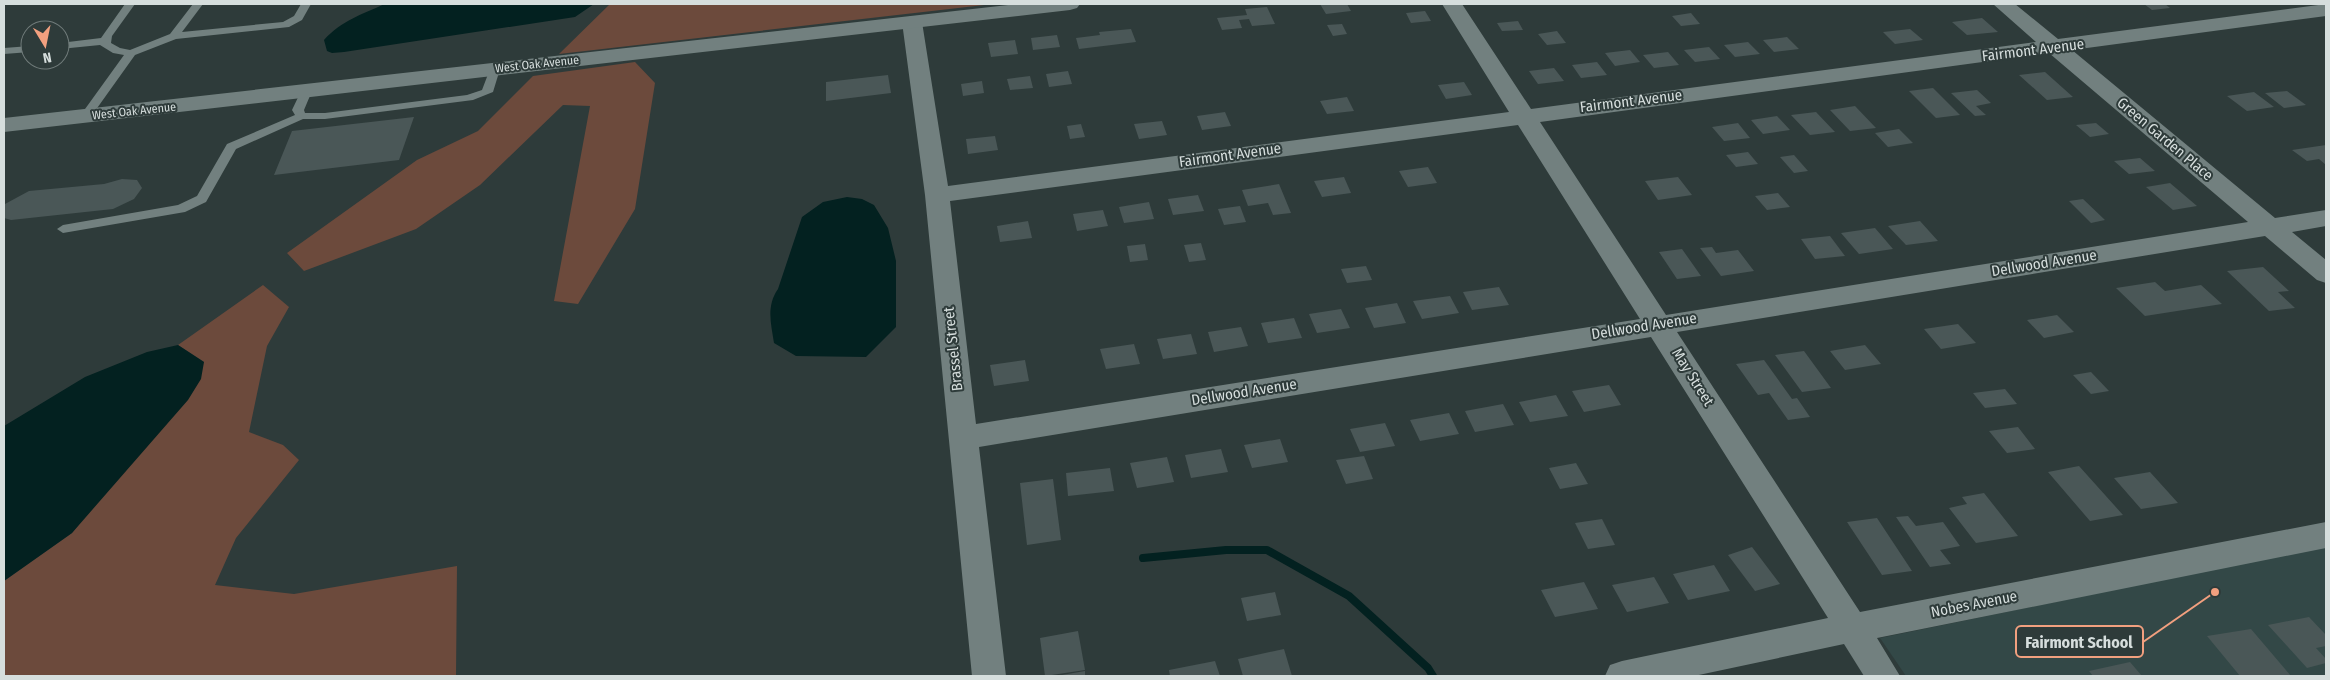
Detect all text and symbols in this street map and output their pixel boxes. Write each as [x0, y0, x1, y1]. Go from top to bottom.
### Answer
north arrow [20, 20, 70, 70]
street label: Fairmont Avenue [1981, 35, 2085, 65]
text: N [42, 48, 53, 66]
street label: West Oak Avenue [494, 53, 580, 75]
street label: Fairmont Avenue [1579, 86, 1683, 116]
street label: Green Garden Place [2113, 94, 2217, 184]
street label: West Oak Avenue [91, 100, 177, 122]
street label: Fairmont Avenue [1178, 139, 1282, 171]
street label: Dellwood Avenue [1990, 246, 2098, 280]
street label: Brassel Street [940, 306, 966, 392]
street label: Dellwood Avenue [1590, 309, 1698, 343]
street label: May Street [1668, 345, 1718, 409]
street label: Dellwood Avenue [1190, 375, 1298, 409]
street label: Nobes Avenue [1929, 587, 2019, 621]
callout: Fairmont School [2016, 626, 2143, 657]
text: Fairmont School [2025, 633, 2133, 652]

